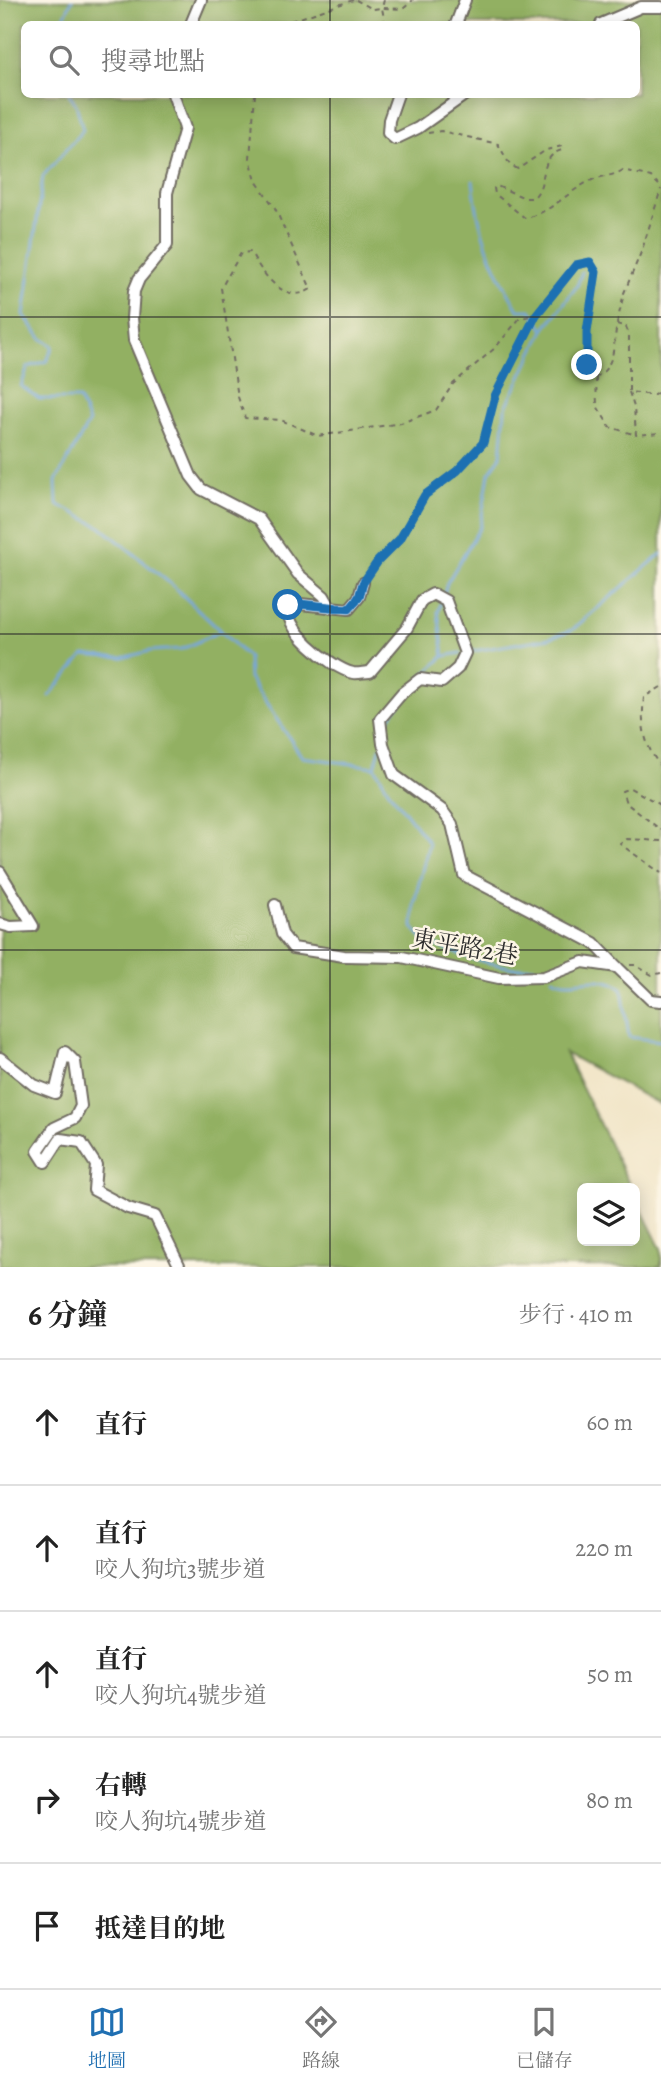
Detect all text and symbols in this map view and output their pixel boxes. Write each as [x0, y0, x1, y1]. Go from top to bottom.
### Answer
search box [21, 21, 640, 98]
icon: search [45, 41, 83, 79]
text: 搜尋地點 [101, 44, 205, 79]
route end [571, 349, 602, 380]
route start [272, 589, 303, 620]
street label: 東平路2巷 [409, 922, 521, 972]
map controls [577, 1183, 640, 1246]
button: layers [577, 1183, 640, 1246]
text: 6 分鐘 [28, 1295, 107, 1335]
text: 步行 · 410 m [519, 1299, 633, 1330]
icon: ahead [28, 1403, 66, 1441]
text: 直行 [95, 1407, 147, 1442]
text: 60 m [586, 1407, 633, 1438]
text: 直行 [95, 1516, 147, 1551]
icon: ahead [28, 1529, 66, 1567]
text: 220 m [575, 1533, 633, 1564]
text: 咬人狗坑3號步道 [95, 1554, 266, 1585]
text: 直行 [95, 1642, 147, 1677]
icon: ahead [28, 1655, 66, 1693]
text: 50 m [587, 1659, 633, 1690]
text: 咬人狗坑4號步道 [95, 1680, 266, 1711]
text: 右轉 [95, 1768, 147, 1803]
icon: right [28, 1781, 66, 1819]
text: 80 m [586, 1785, 633, 1816]
text: 咬人狗坑4號步道 [95, 1806, 266, 1837]
icon: arrive [28, 1907, 66, 1945]
text: 抵達目的地 [95, 1911, 225, 1946]
tab: 地圖 [88, 2003, 126, 2074]
tab: 路線 [302, 2003, 340, 2074]
tab: 已儲存 [516, 2003, 573, 2074]

